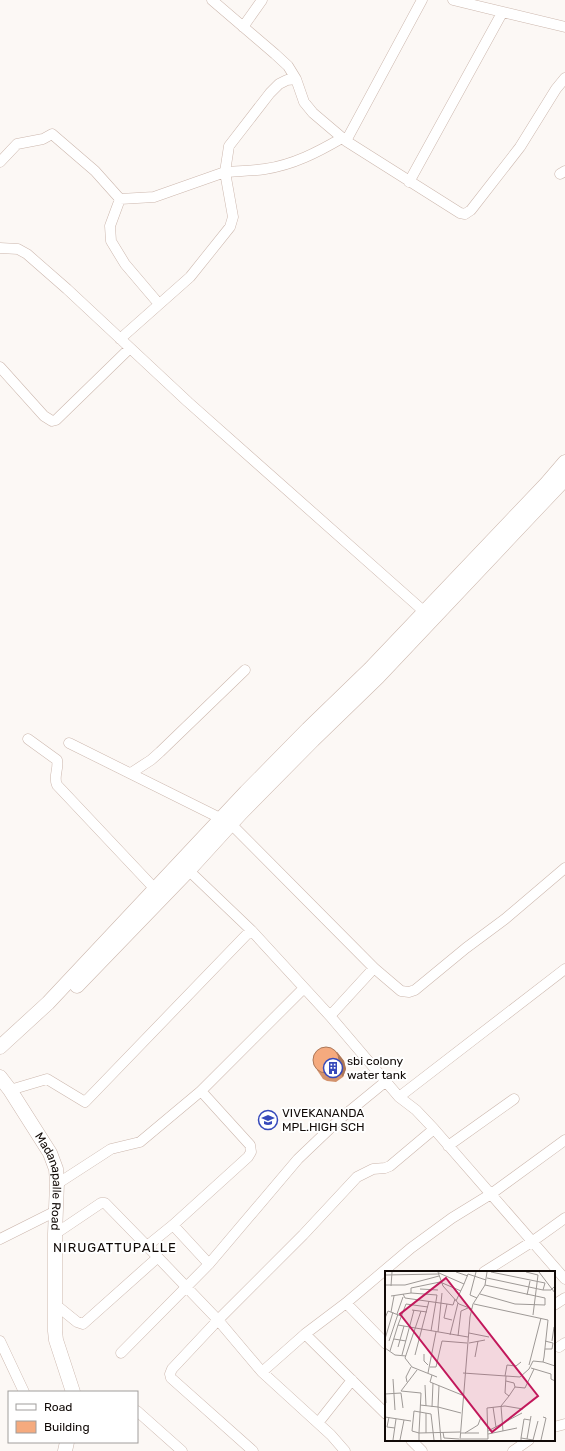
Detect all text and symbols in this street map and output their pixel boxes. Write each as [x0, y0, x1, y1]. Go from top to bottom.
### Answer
place label: sbi colony water tank [347, 1054, 407, 1082]
building icon: sbi colony water tank [322, 1057, 344, 1079]
place label: VIVEKANANDA MPL.HIGH SCH [282, 1106, 364, 1134]
school or university icon: VIVEKANANDA MPL.HIGH SCH [257, 1109, 279, 1131]
street label: Madanapalle Road [32, 1130, 64, 1231]
district label: NIRUGATTUPALLE [53, 1240, 177, 1255]
inset map [385, 1271, 555, 1441]
legend [8, 1391, 138, 1443]
text: Road [44, 1400, 72, 1414]
text: Building [44, 1420, 90, 1434]

